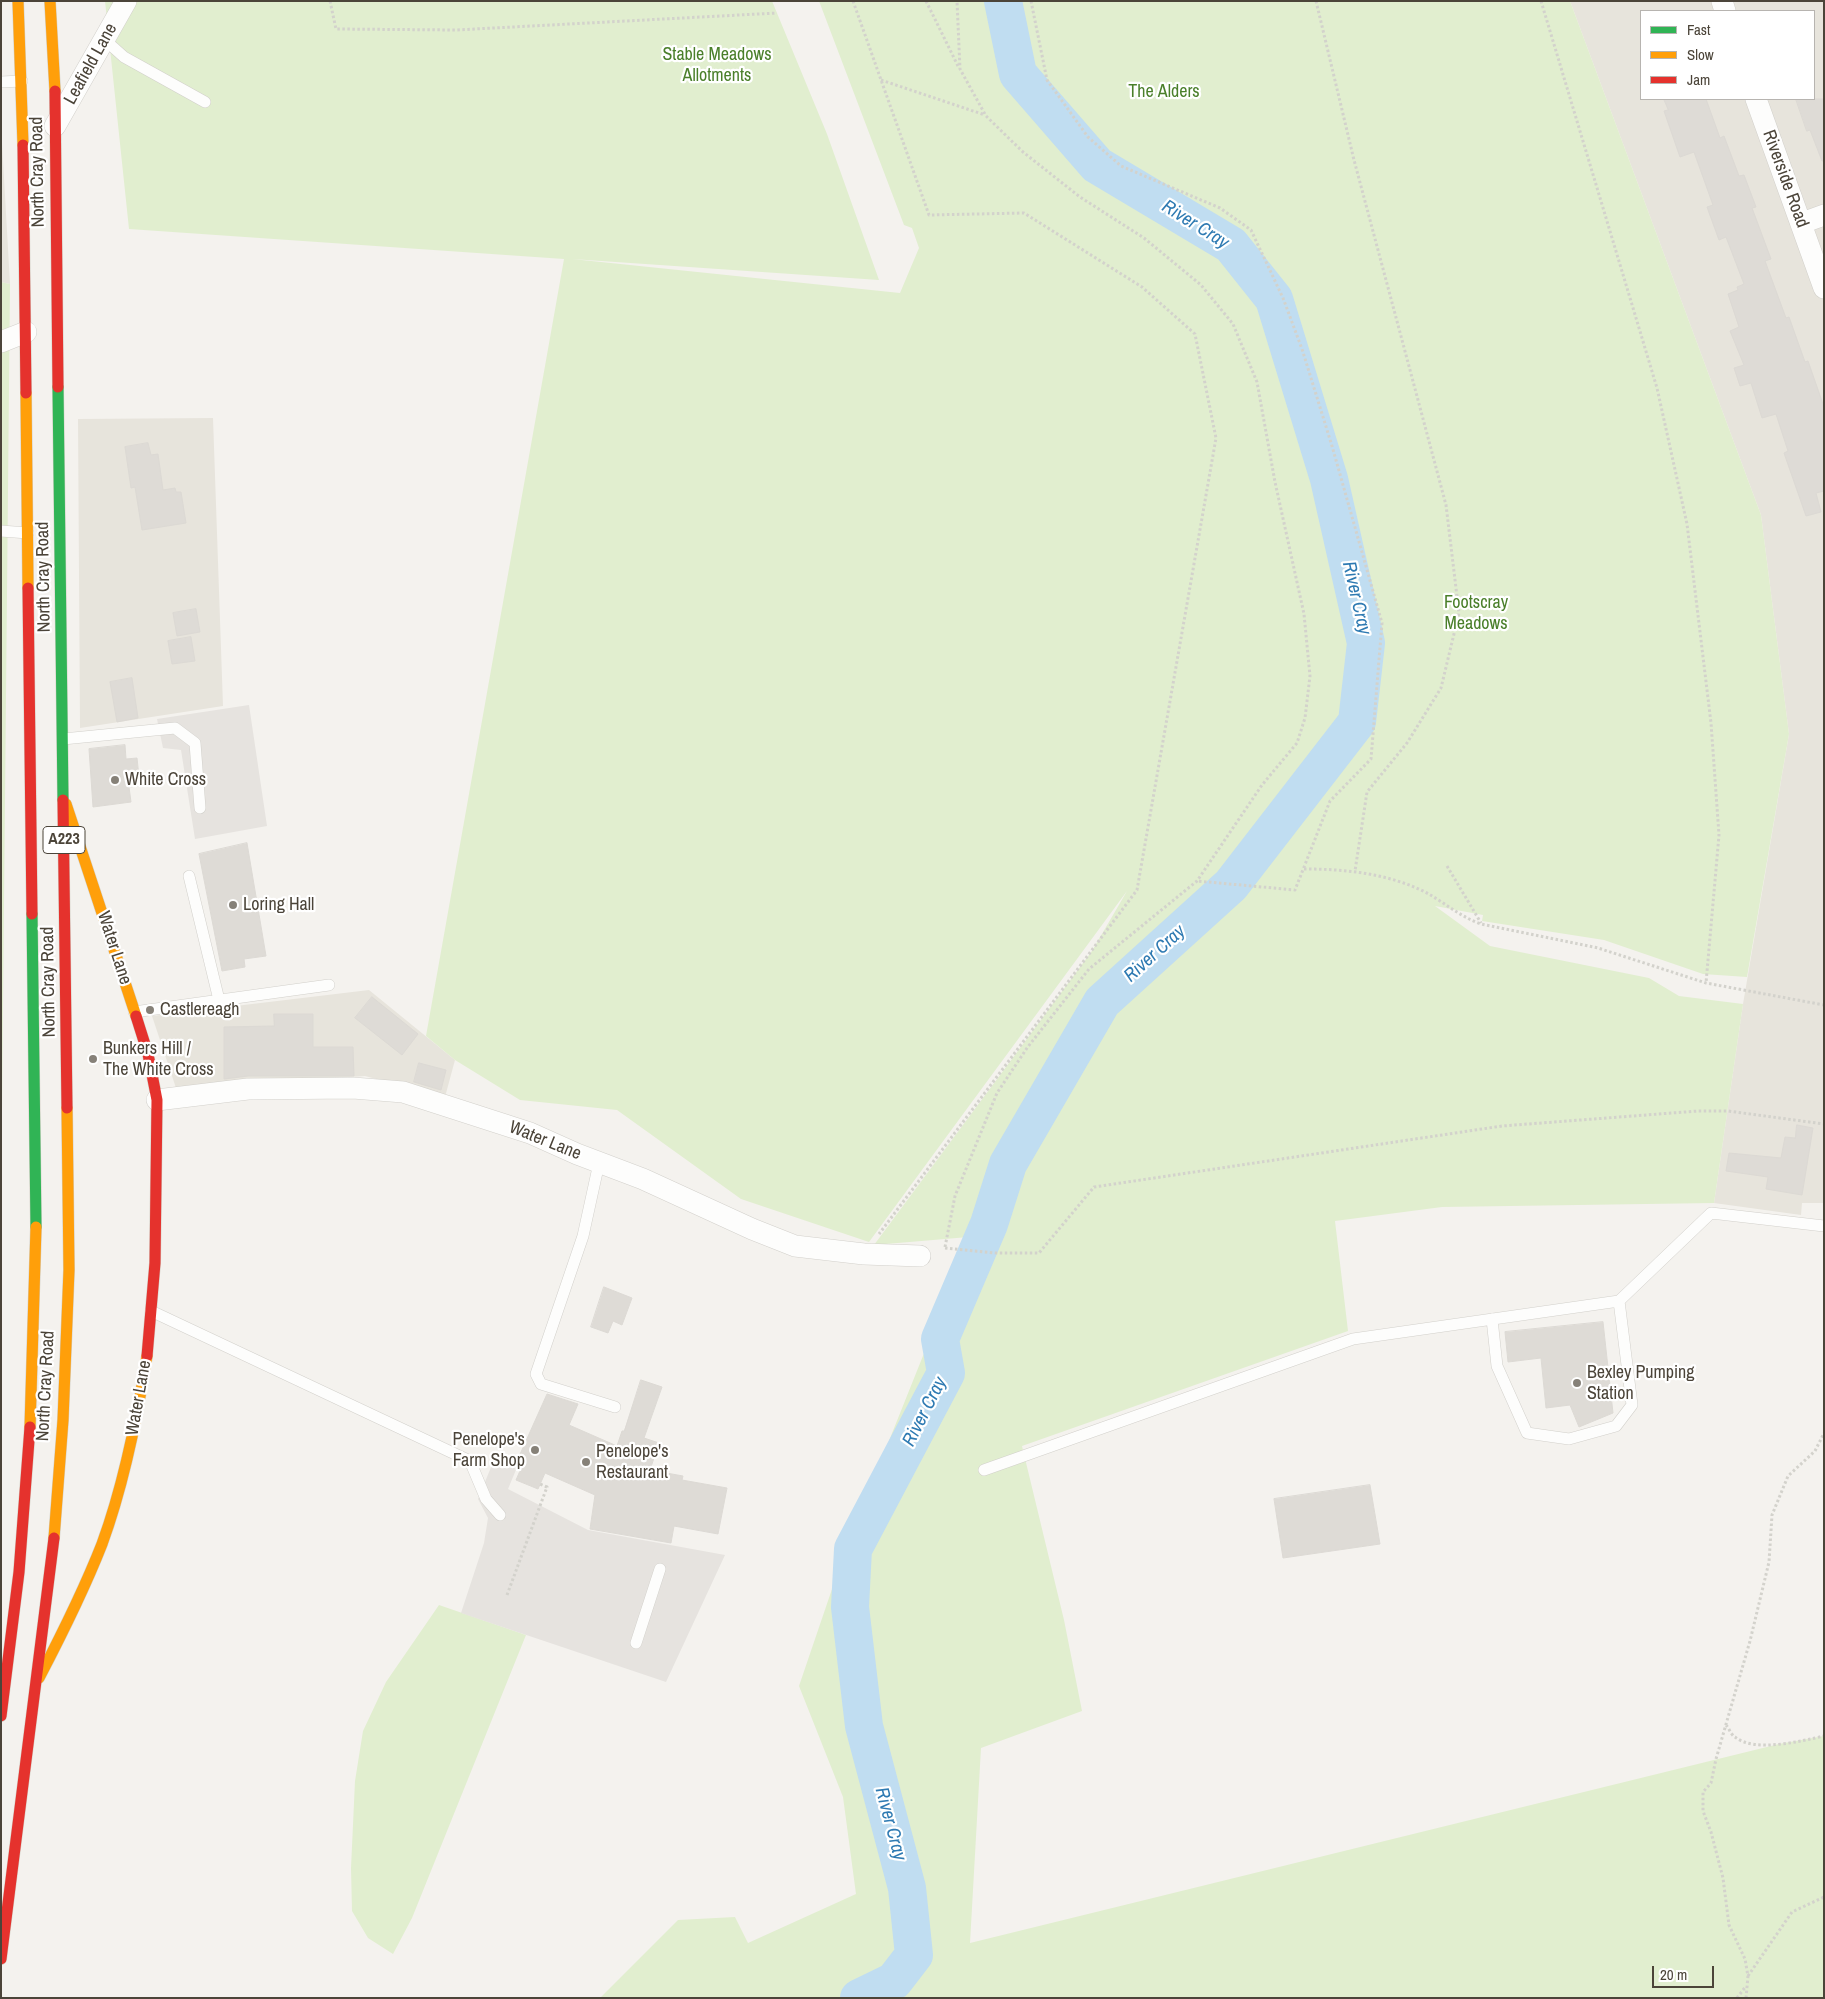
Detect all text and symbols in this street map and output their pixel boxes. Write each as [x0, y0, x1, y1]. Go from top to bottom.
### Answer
legend [1640, 10, 1815, 100]
text: Fast [1687, 19, 1710, 40]
street label: Leafield Lane [60, 20, 122, 108]
park label: Stable Meadows Allotments [662, 44, 772, 86]
text: Slow [1687, 44, 1714, 65]
text: Jam [1687, 69, 1710, 90]
park label: The Alders [1128, 81, 1200, 103]
street label: North Cray Road [26, 116, 50, 228]
street label: Riverside Road [1757, 127, 1813, 231]
water label: River Cray [1157, 196, 1233, 254]
street label: North Cray Road [32, 521, 56, 633]
water label: River Cray [1337, 559, 1375, 637]
park label: Footscray Meadows [1444, 592, 1508, 634]
place label: White Cross [125, 769, 206, 791]
marker: White Cross [109, 774, 121, 786]
road number: A223 [43, 826, 85, 854]
place label: Loring Hall [243, 894, 314, 916]
marker: Loring Hall [227, 899, 239, 911]
street label: Water Lane [92, 909, 136, 987]
water label: River Cray [1120, 921, 1190, 987]
street label: North Cray Road [37, 926, 61, 1038]
place label: Castlereagh [160, 999, 240, 1021]
marker: Castlereagh [144, 1004, 156, 1016]
place label: Bunkers Hill / The White Cross [103, 1038, 214, 1080]
marker: Bunkers Hill / The White Cross [87, 1053, 99, 1065]
street label: Water Lane [506, 1117, 584, 1165]
street label: North Cray Road [32, 1330, 60, 1442]
street label: Water Lane [122, 1359, 156, 1437]
place label: Bexley Pumping Station [1587, 1362, 1694, 1405]
water label: River Cray [898, 1374, 952, 1450]
marker: Bexley Pumping Station [1571, 1377, 1583, 1389]
place label: Penelope's Farm Shop [452, 1429, 525, 1472]
place label: Penelope's Restaurant [596, 1441, 669, 1484]
marker: Penelope's Farm Shop [529, 1444, 541, 1456]
marker: Penelope's Restaurant [580, 1456, 592, 1468]
water label: River Cray [869, 1785, 911, 1863]
scale bar [1655, 1956, 1718, 1988]
text: 20 m [1660, 1964, 1687, 1985]

